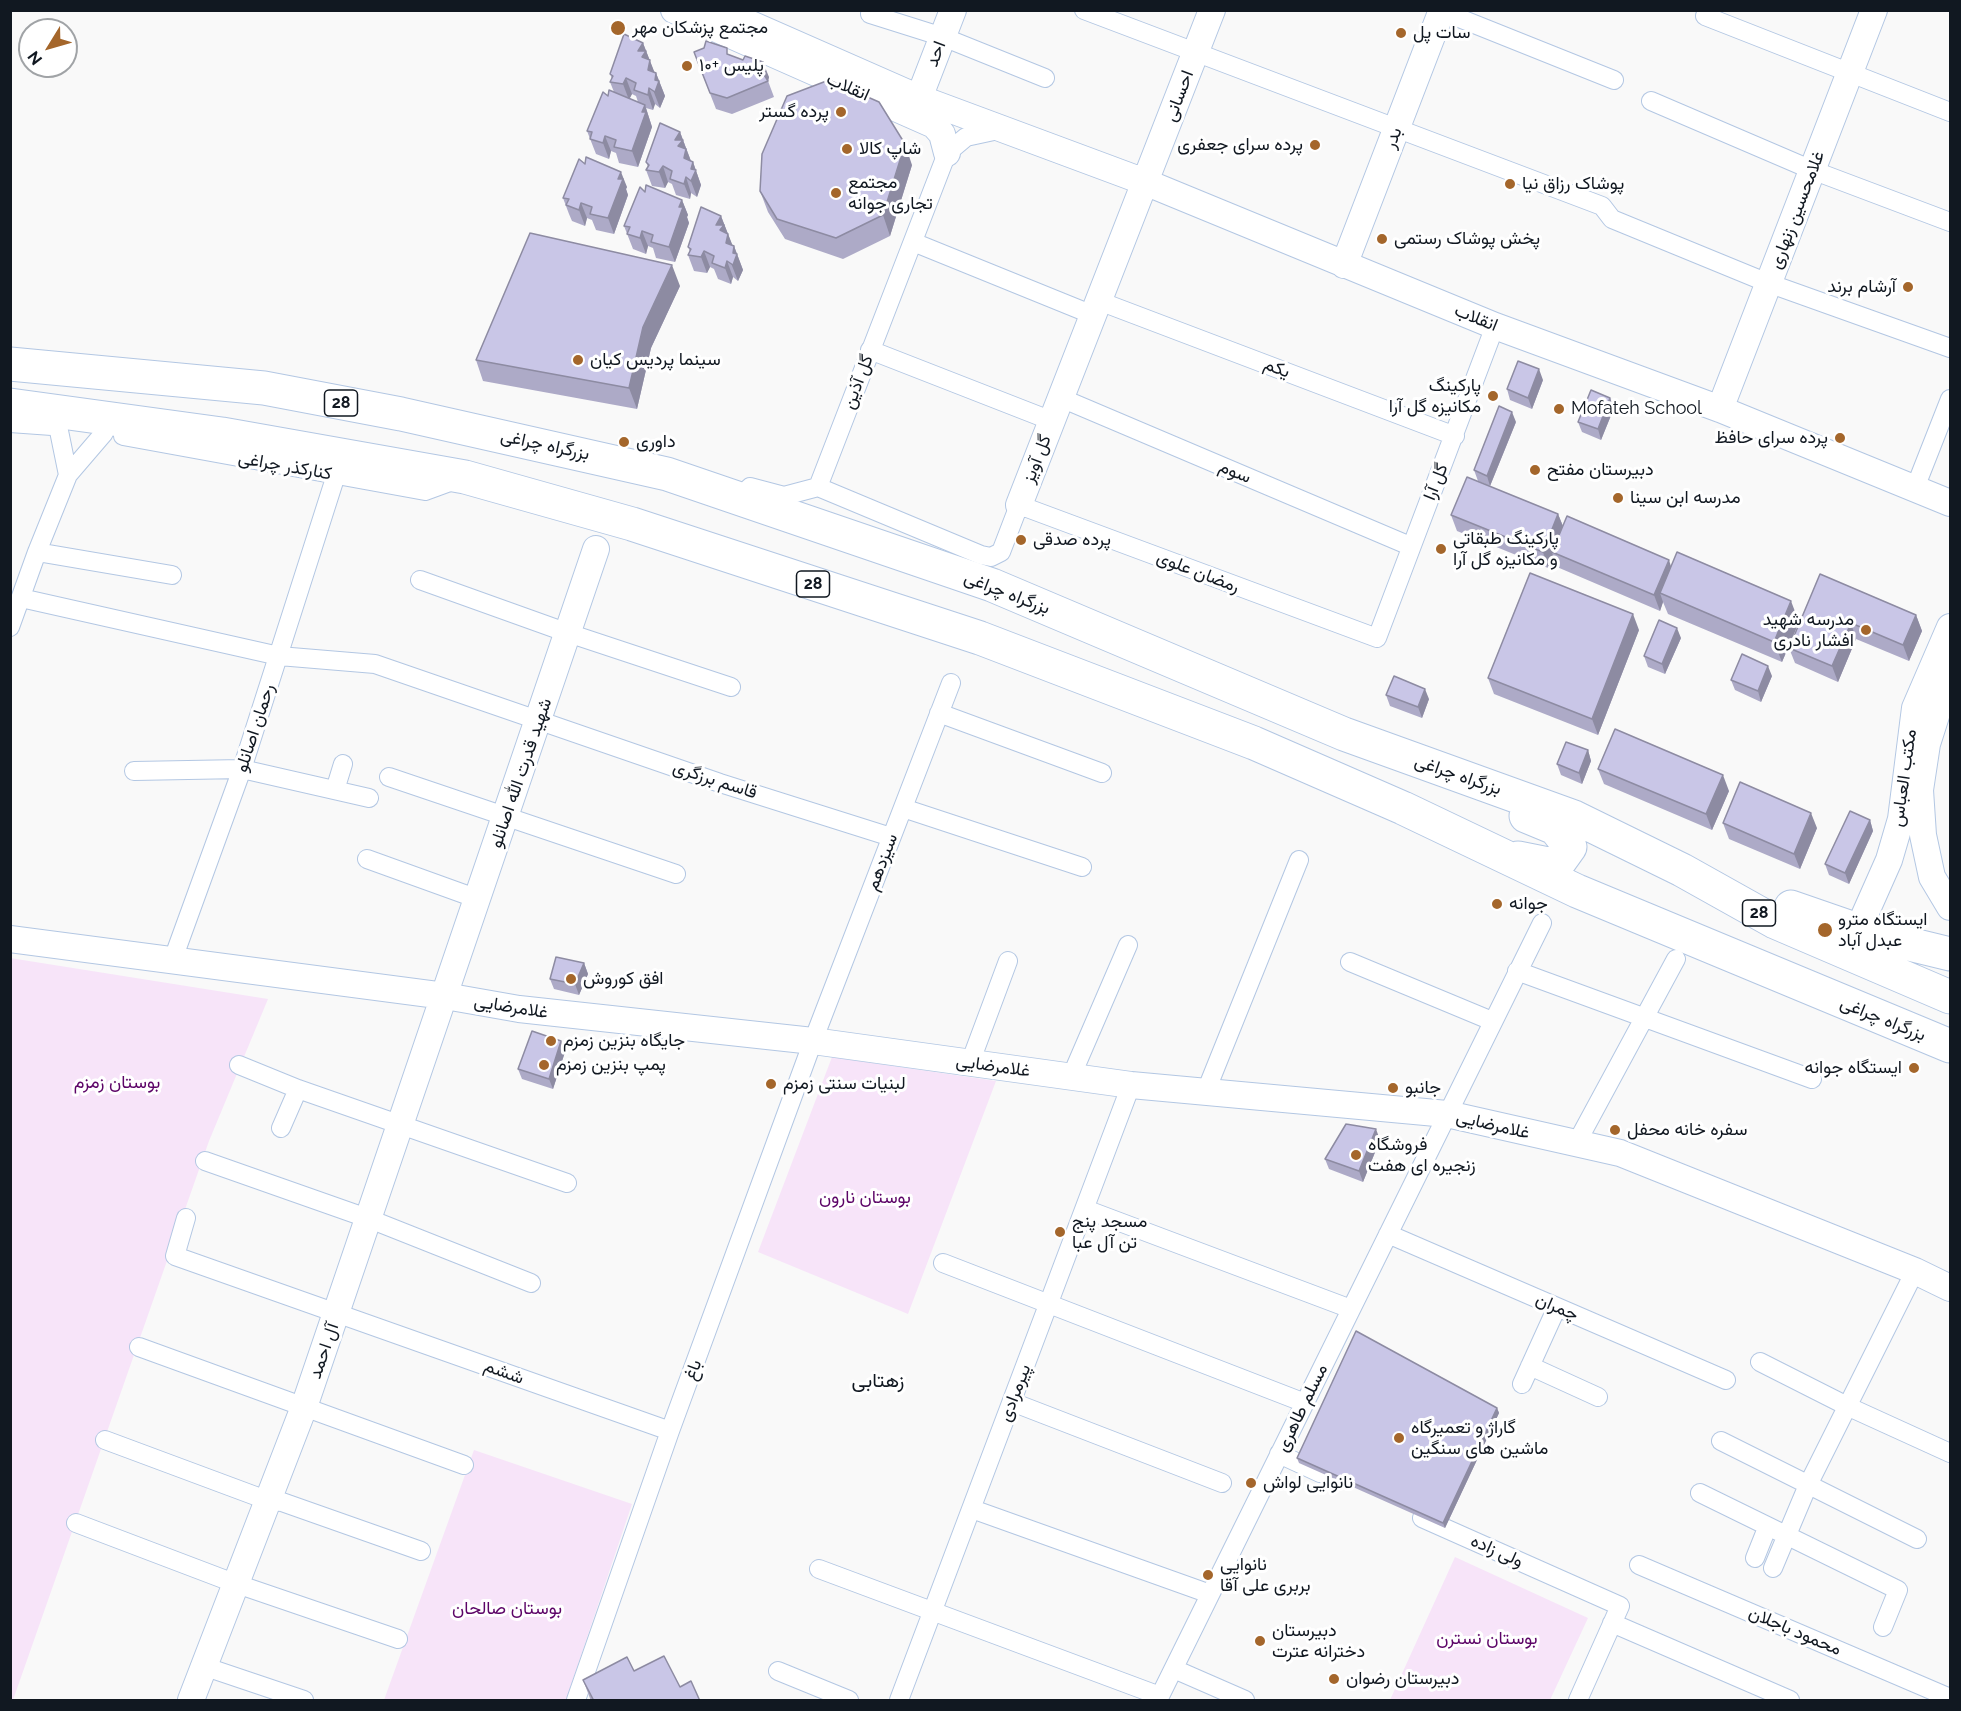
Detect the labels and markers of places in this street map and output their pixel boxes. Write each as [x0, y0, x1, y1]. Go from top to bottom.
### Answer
place label: مجتمع پزشکان مهر [632, 17, 768, 39]
marker: مجتمع پزشکان مهر [609, 19, 627, 37]
place label: سات پل [1413, 22, 1471, 44]
marker: سات پل [1394, 26, 1408, 40]
place label: پلیس +۱۰ [699, 55, 764, 77]
marker: پلیس +۱۰ [680, 59, 694, 73]
place label: پرده گستر [759, 101, 829, 123]
marker: پرده گستر [834, 105, 848, 119]
place label: پرده سرای جعفری [1177, 134, 1303, 156]
place label: شاپ کالا [859, 138, 921, 160]
marker: پرده سرای جعفری [1308, 138, 1322, 152]
marker: شاپ کالا [840, 142, 854, 156]
place label: مجتمع تجاری جوانه [848, 172, 933, 214]
place label: پوشاک رزاق نیا [1522, 173, 1624, 195]
marker: پوشاک رزاق نیا [1503, 177, 1517, 191]
marker: مجتمع تجاری جوانه [829, 186, 843, 200]
place label: پخش پوشاک رستمی [1394, 228, 1540, 250]
marker: پخش پوشاک رستمی [1375, 232, 1389, 246]
place label: آرشام برند [1827, 276, 1896, 298]
marker: آرشام برند [1901, 280, 1915, 294]
place label: سینما پردیس کیان [590, 349, 721, 371]
marker: سینما پردیس کیان [571, 353, 585, 367]
place label: پارکینگ مکانیزه گل آرا [1389, 375, 1481, 418]
marker: پارکینگ مکانیزه گل آرا [1486, 389, 1500, 403]
place label: Mofateh School [1571, 398, 1702, 420]
marker: Mofateh School [1552, 402, 1566, 416]
place label: پرده سرای حافظ [1715, 427, 1828, 449]
place label: داوری [636, 431, 676, 453]
marker: پرده سرای حافظ [1833, 431, 1847, 445]
marker: داوری [617, 435, 631, 449]
place label: دبیرستان مفتح [1547, 459, 1654, 481]
marker: دبیرستان مفتح [1528, 463, 1542, 477]
place label: مدرسه ابن سینا [1630, 487, 1741, 509]
marker: مدرسه ابن سینا [1611, 491, 1625, 505]
place label: پارکینگ طبقاتی و مکانیزه گل آرا [1453, 528, 1559, 570]
place label: پرده صدقی [1033, 529, 1111, 551]
marker: پرده صدقی [1014, 533, 1028, 547]
marker: پارکینگ طبقاتی و مکانیزه گل آرا [1434, 542, 1448, 556]
place label: مدرسه شهید افشار نادری [1763, 609, 1854, 652]
marker: مدرسه شهید افشار نادری [1859, 623, 1873, 637]
place label: جوانه [1509, 893, 1548, 915]
marker: جوانه [1490, 897, 1504, 911]
place label: ایستگاه مترو عبدل آباد [1838, 909, 1927, 952]
marker: ایستگاه مترو عبدل آباد [1816, 921, 1834, 939]
place label: افق کوروش [583, 968, 664, 990]
marker: افق کوروش [564, 972, 578, 986]
place label: جایگاه بنزین زمزم [563, 1030, 685, 1052]
marker: جایگاه بنزین زمزم [544, 1034, 558, 1048]
place label: پمپ بنزین زمزم [556, 1054, 666, 1076]
place label: ایستگاه جوانه [1805, 1057, 1902, 1079]
marker: پمپ بنزین زمزم [537, 1058, 551, 1072]
marker: ایستگاه جوانه [1907, 1061, 1921, 1075]
place label: لبنیات سنتی زمزم [783, 1073, 906, 1095]
marker: لبنیات سنتی زمزم [764, 1077, 778, 1091]
place label: جانبو [1405, 1077, 1441, 1099]
marker: جانبو [1386, 1081, 1400, 1095]
place label: سفره خانه محفل [1627, 1119, 1747, 1141]
marker: سفره خانه محفل [1608, 1123, 1622, 1137]
place label: فروشگاه زنجیره ای هفت [1368, 1134, 1476, 1176]
marker: فروشگاه زنجیره ای هفت [1349, 1148, 1363, 1162]
place label: مسجد پنج تن آل عبا [1072, 1211, 1147, 1254]
marker: مسجد پنج تن آل عبا [1053, 1225, 1067, 1239]
place label: گاراژ و تعمیرگاه ماشین های سنگین [1411, 1417, 1548, 1460]
marker: گاراژ و تعمیرگاه ماشین های سنگین [1392, 1431, 1406, 1445]
place label: نانوایی لواش [1263, 1472, 1353, 1494]
marker: نانوایی لواش [1244, 1476, 1258, 1490]
place label: نانوایی بربری علی آقا [1220, 1554, 1311, 1596]
marker: نانوایی بربری علی آقا [1201, 1568, 1215, 1582]
place label: دبیرستان دخترانه عترت [1272, 1620, 1365, 1662]
marker: دبیرستان دخترانه عترت [1253, 1634, 1267, 1648]
place label: دبیرستان رضوان [1346, 1668, 1459, 1690]
marker: دبیرستان رضوان [1327, 1672, 1341, 1686]

